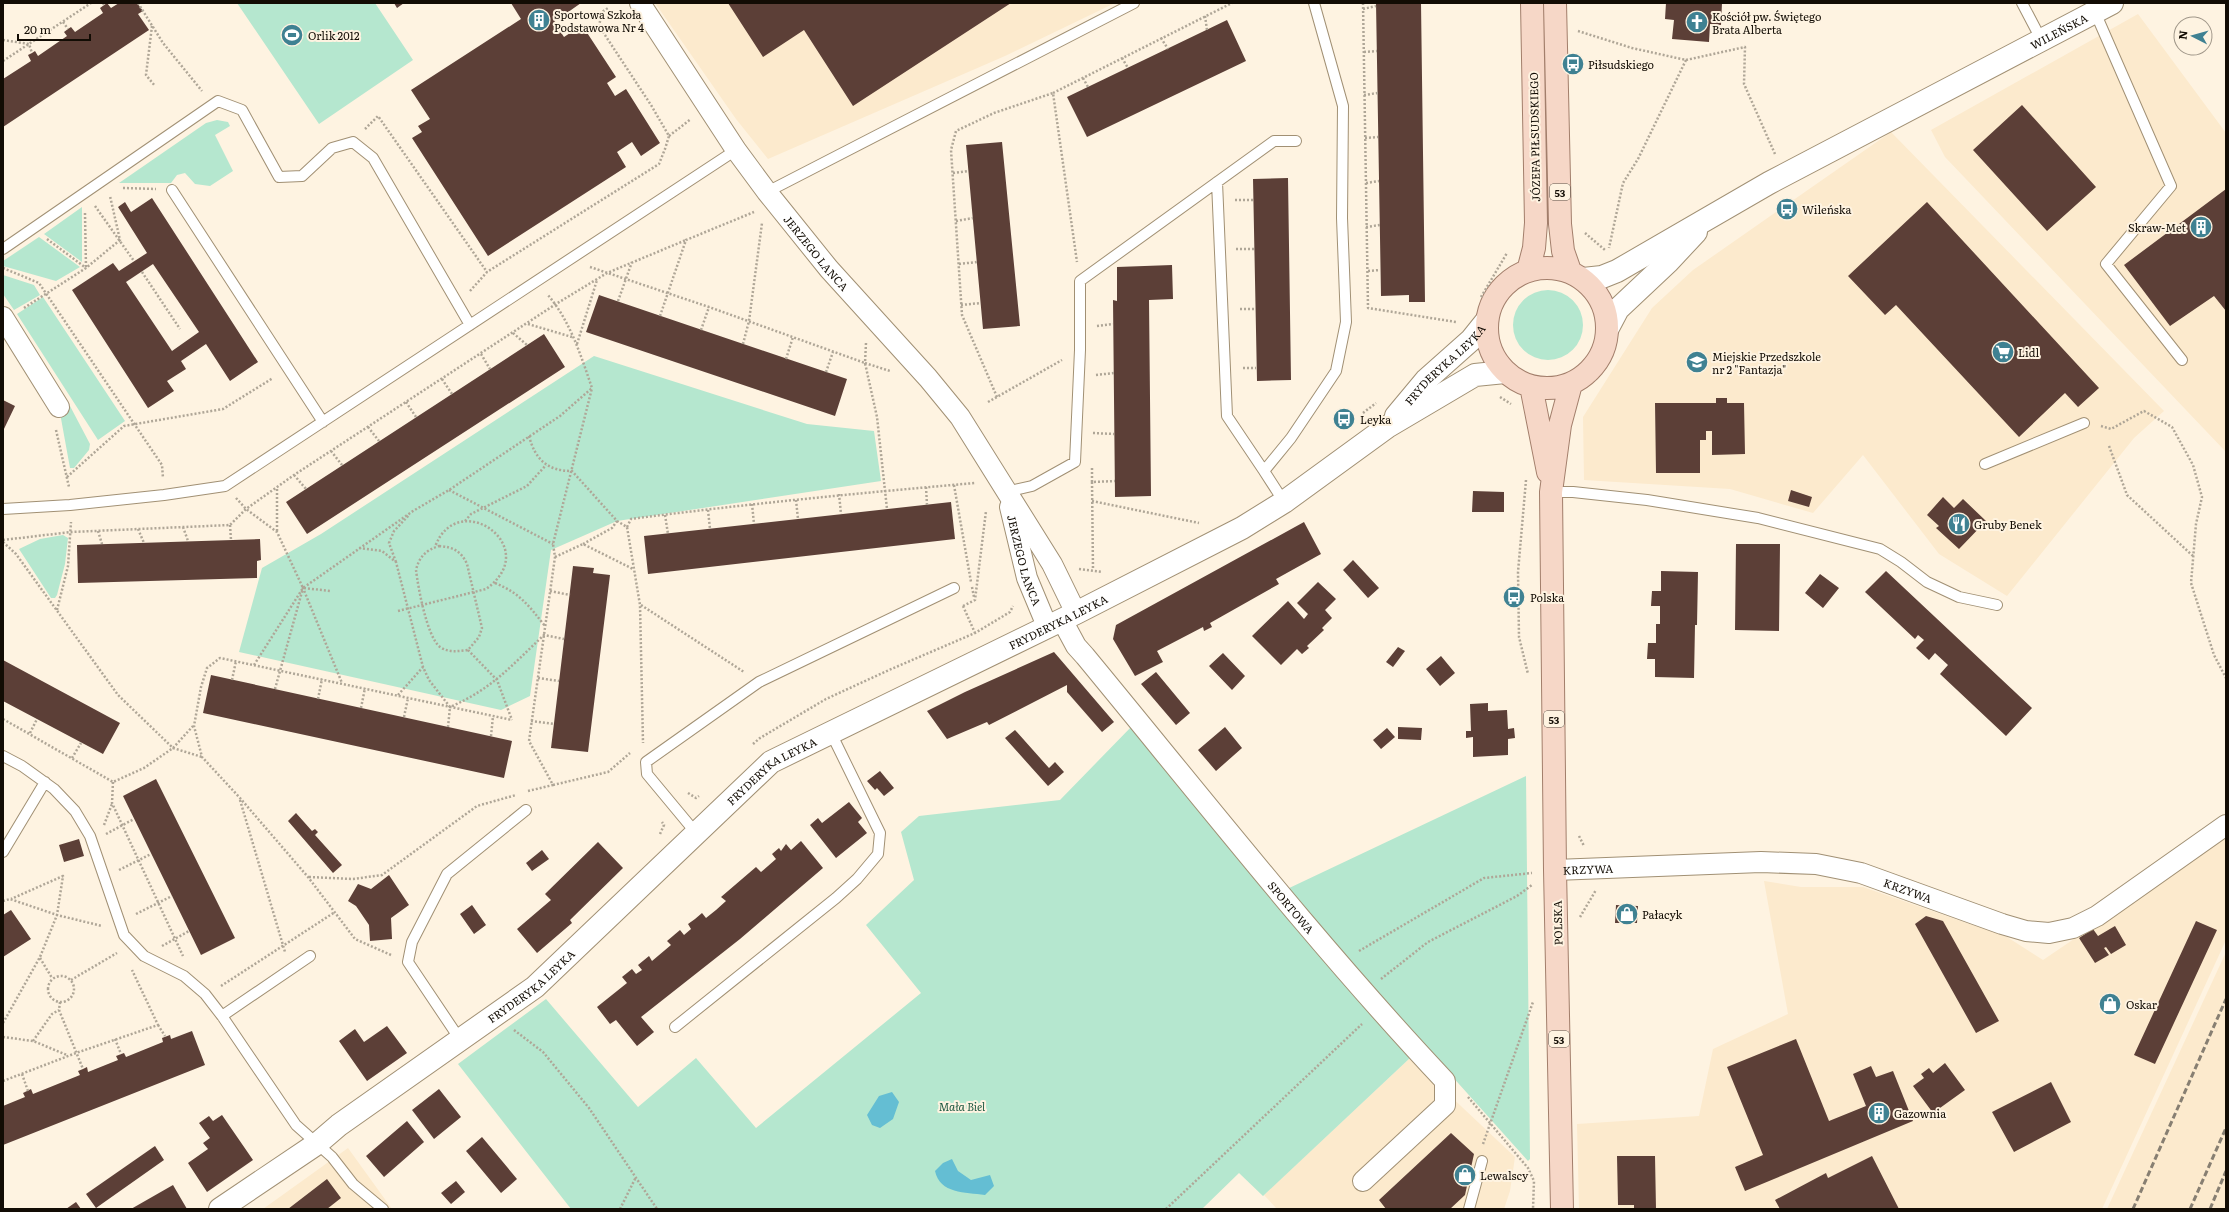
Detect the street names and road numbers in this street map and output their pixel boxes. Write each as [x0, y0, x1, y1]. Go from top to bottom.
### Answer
street label: WILEŃSKA [2027, 9, 2090, 53]
street label: JÓZEFA PIŁSUDSKIEGO [1525, 72, 1543, 202]
road number: 53 [1550, 184, 1570, 200]
street label: JERZEGO LANCA [780, 211, 853, 294]
street label: FRYDERYKA LEYKA [1401, 321, 1489, 408]
street label: JERZEGO LANCA [1004, 513, 1046, 608]
street label: FRYDERYKA LEYKA [1006, 590, 1110, 653]
road number: 53 [1544, 711, 1564, 727]
street label: FRYDERYKA LEYKA [723, 733, 819, 808]
street label: KRZYWA [1563, 860, 1613, 878]
street label: KRZYWA [1882, 874, 1934, 906]
street label: SPORTOWA [1265, 878, 1318, 937]
street label: POLSKA [1549, 900, 1565, 946]
street label: FRYDERYKA LEYKA [484, 945, 578, 1026]
road number: 53 [1549, 1031, 1569, 1047]

